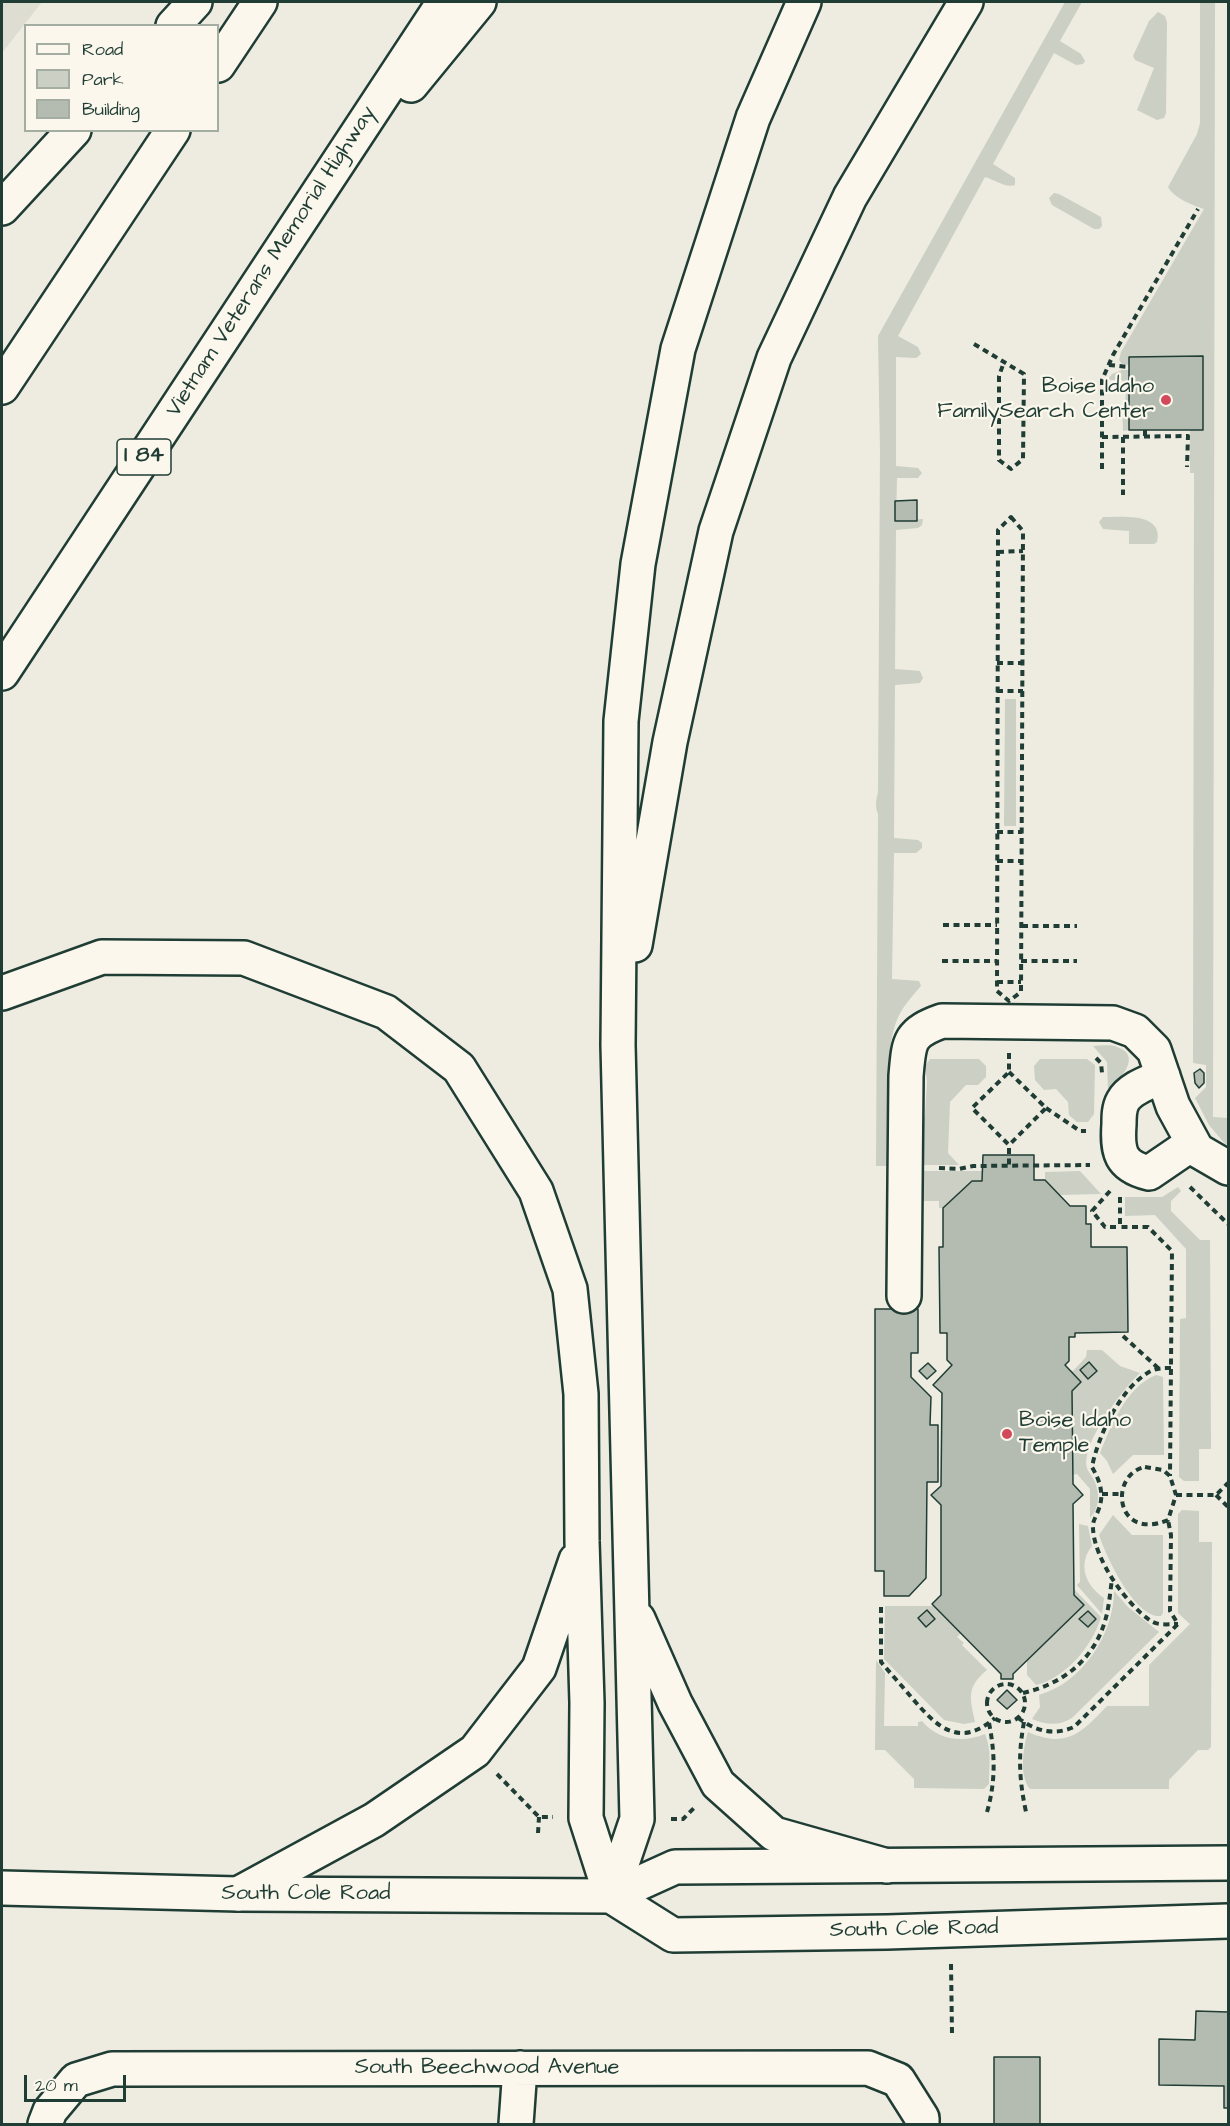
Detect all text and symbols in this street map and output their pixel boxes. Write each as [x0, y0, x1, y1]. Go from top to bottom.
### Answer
legend [24, 24, 219, 132]
text: Road [82, 37, 123, 62]
text: Park [82, 67, 124, 92]
text: Building [82, 97, 140, 122]
street label: Vietnam Veterans Memorial Highway [161, 102, 383, 422]
place label: Boise Idaho FamilySearch Center [937, 374, 1154, 426]
marker: Boise Idaho FamilySearch Center [1159, 393, 1173, 407]
road number: I 84 [117, 439, 171, 475]
place label: Boise Idaho Temple [1019, 1408, 1131, 1460]
marker: Boise Idaho Temple [1000, 1427, 1014, 1441]
street label: South Cole Road [222, 1881, 390, 1907]
street label: South Cole Road [829, 1915, 999, 1945]
street label: South Beechwood Avenue [355, 2055, 619, 2081]
scale bar [27, 2063, 129, 2101]
text: 20 m [35, 2073, 78, 2098]

